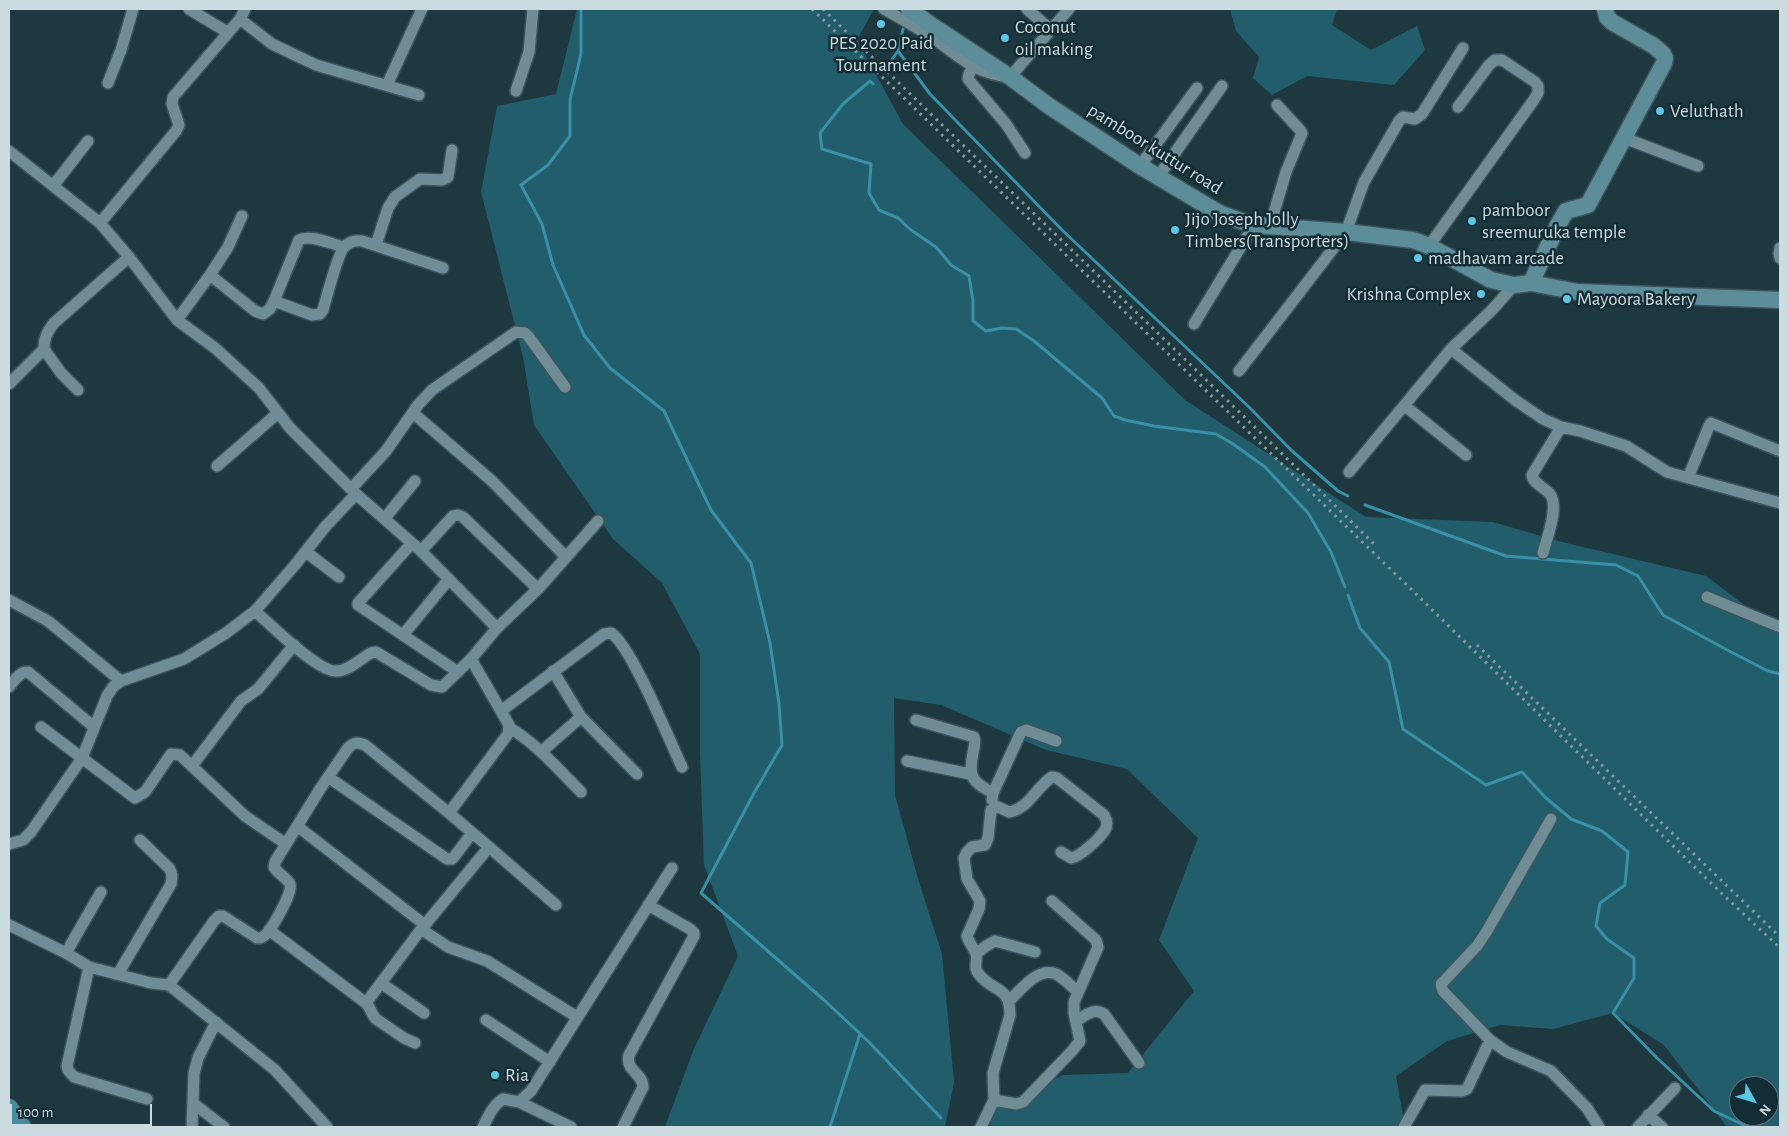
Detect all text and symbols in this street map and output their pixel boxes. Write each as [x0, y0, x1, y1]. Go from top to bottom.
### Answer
place label: Coconut oil making [1015, 16, 1093, 60]
marker: PES 2020 Paid Tournament [875, 18, 887, 30]
place label: PES 2020 Paid Tournament [829, 32, 933, 76]
marker: Coconut oil making [999, 32, 1011, 44]
street label: pamboor kuttur road [1084, 98, 1226, 200]
place label: Veluthath [1670, 100, 1744, 122]
marker: Veluthath [1654, 105, 1666, 117]
place label: pamboor sreemuruka temple [1482, 199, 1626, 243]
place label: Jijo Joseph Jolly Timbers(Transporters) [1185, 208, 1349, 252]
marker: pamboor sreemuruka temple [1466, 215, 1478, 227]
marker: Jijo Joseph Jolly Timbers(Transporters) [1169, 224, 1181, 236]
place label: madhavam arcade [1428, 247, 1564, 269]
marker: madhavam arcade [1412, 252, 1424, 264]
place label: Krishna Complex [1346, 283, 1471, 305]
marker: Krishna Complex [1475, 288, 1487, 300]
place label: Mayoora Bakery [1577, 288, 1695, 310]
marker: Mayoora Bakery [1561, 293, 1573, 305]
place label: Ria [505, 1064, 529, 1086]
marker: Ria [489, 1069, 501, 1081]
north arrow [1729, 1076, 1779, 1126]
scale bar [12, 1094, 155, 1126]
text: N [1756, 1102, 1773, 1118]
text: 100 m [18, 1105, 53, 1120]

